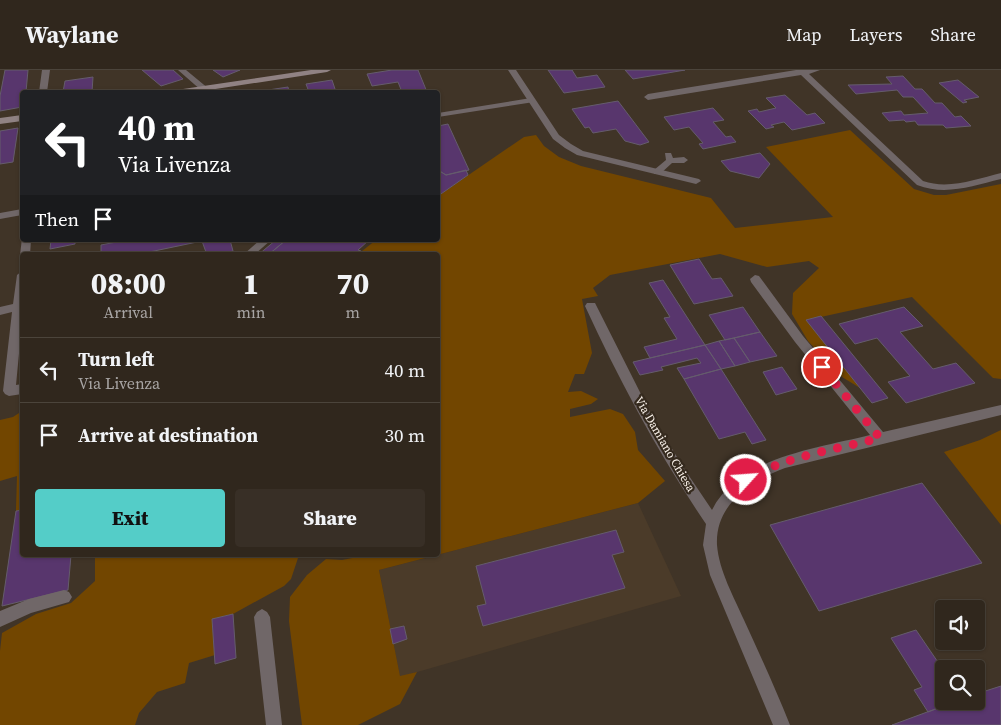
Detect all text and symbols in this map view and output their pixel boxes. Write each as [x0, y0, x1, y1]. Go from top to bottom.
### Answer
text: Waylane [25, 18, 119, 51]
text: Map [786, 22, 821, 47]
text: Layers [849, 22, 902, 47]
text: Share [930, 22, 976, 47]
text: 40 m [118, 104, 195, 152]
icon: left [35, 110, 100, 175]
text: Via Livenza [118, 149, 231, 179]
icon: arrive [89, 205, 117, 233]
text: Then [35, 206, 79, 232]
text: 08:00 [91, 263, 166, 304]
text: 1 [243, 263, 259, 304]
text: 70 [336, 263, 369, 304]
text: Arrival [104, 301, 153, 323]
text: min [237, 301, 265, 323]
text: m [345, 301, 360, 323]
text: Turn left [78, 346, 154, 372]
pin [801, 346, 843, 388]
icon: arrive [808, 353, 836, 381]
icon: left [35, 356, 63, 384]
text: 40 m [384, 357, 425, 383]
text: Via Livenza [78, 372, 160, 394]
street label: Via Damiano Chiesa [631, 393, 699, 495]
icon: arrive [35, 421, 63, 449]
text: Arrive at destination [78, 422, 258, 448]
text: 30 m [384, 422, 425, 448]
position arrow [719, 453, 771, 505]
button: Exit [35, 489, 225, 547]
button: Share [235, 489, 425, 547]
map controls [935, 600, 985, 710]
button: sound [935, 600, 985, 650]
button: search [935, 660, 985, 710]

